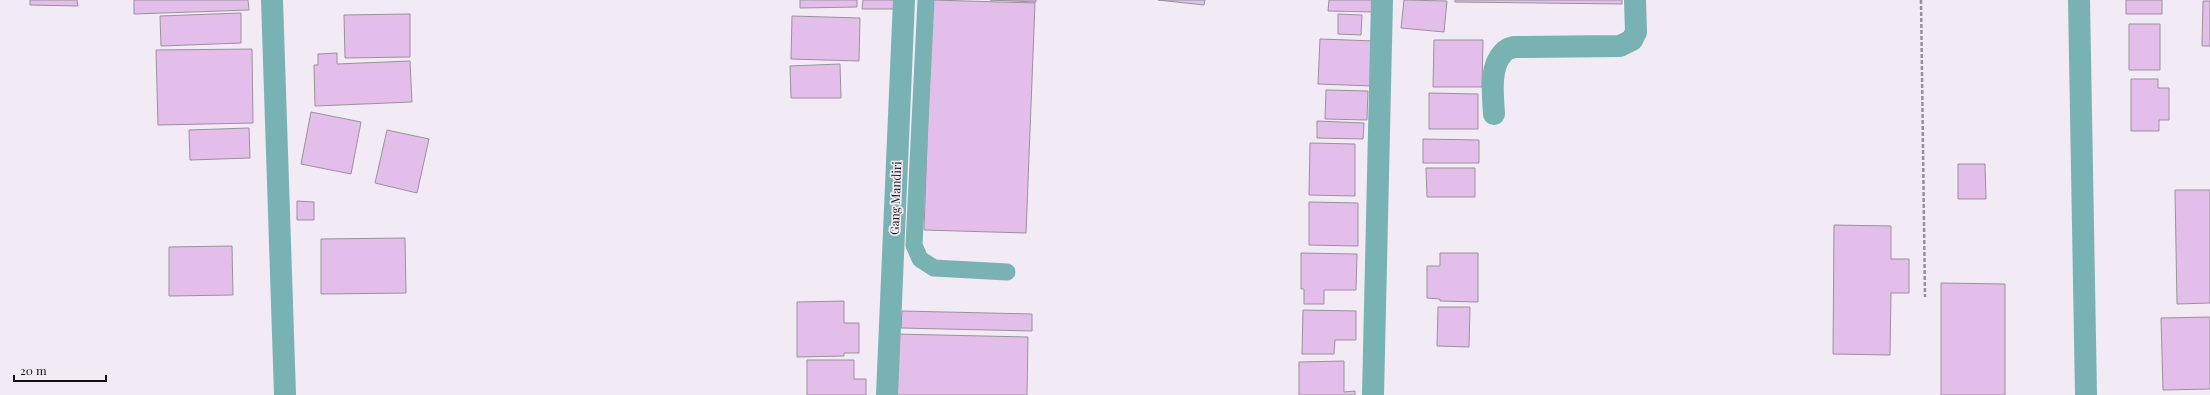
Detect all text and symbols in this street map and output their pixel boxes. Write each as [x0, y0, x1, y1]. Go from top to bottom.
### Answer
street label: Gang Mandiri [886, 160, 904, 235]
scale bar [14, 357, 106, 383]
text: 20 m [20, 362, 47, 378]

